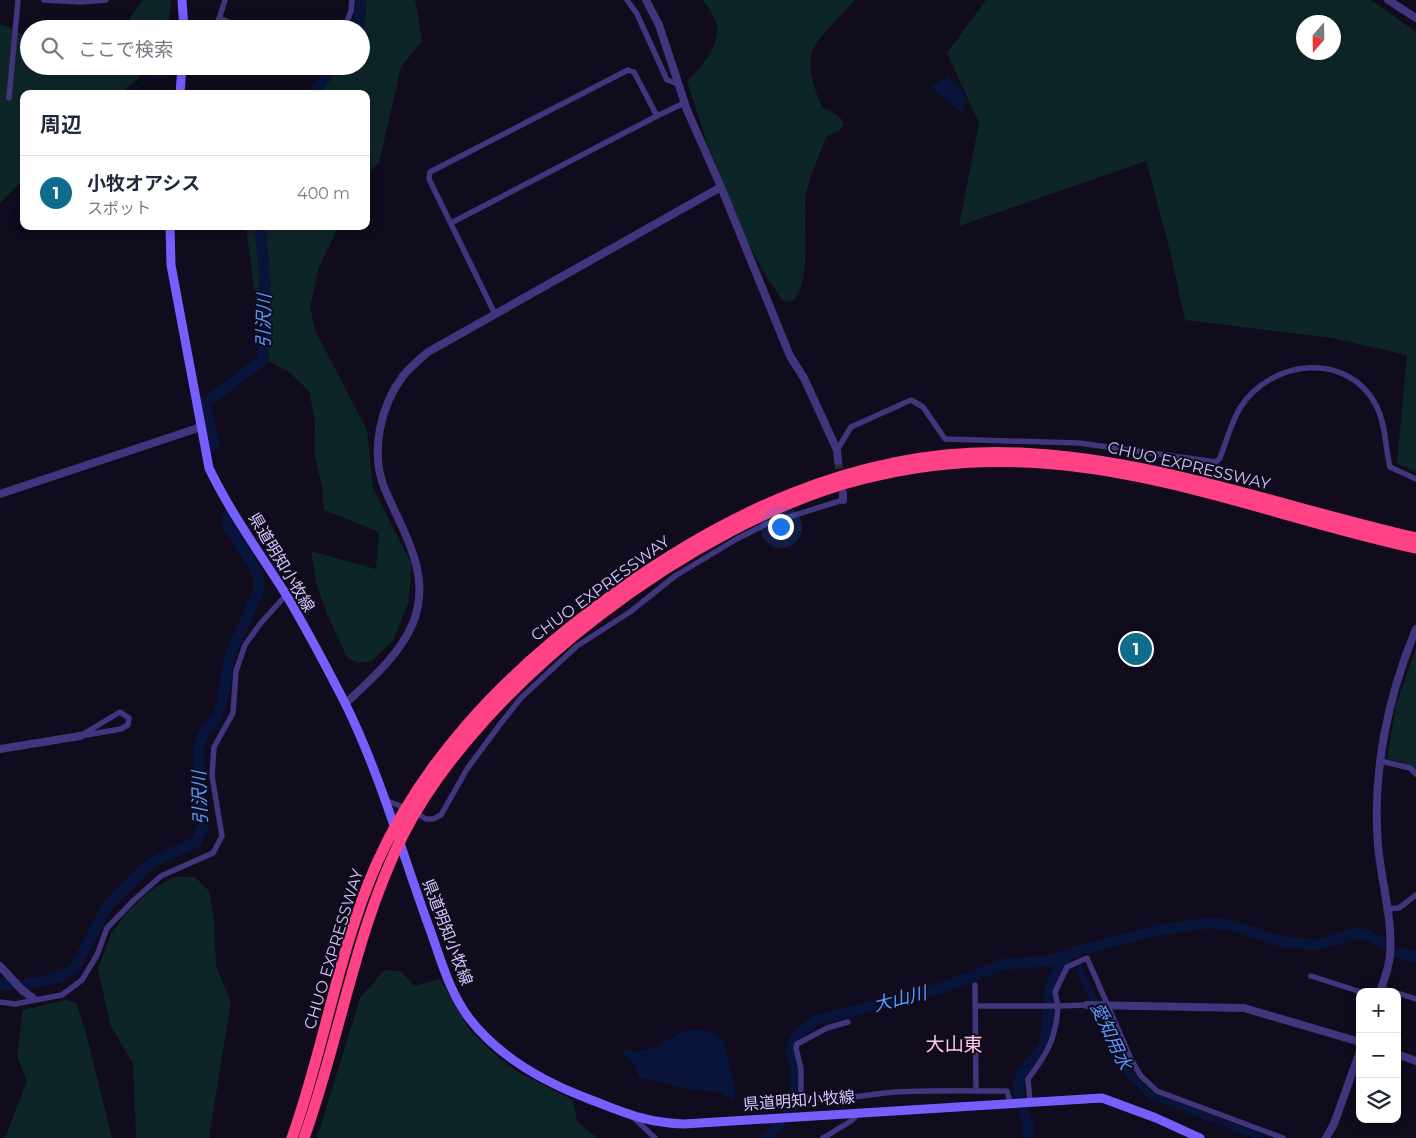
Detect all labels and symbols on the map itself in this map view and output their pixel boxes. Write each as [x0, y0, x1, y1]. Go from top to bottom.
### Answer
north arrow [1296, 15, 1341, 60]
water label: 引沢川 [253, 292, 276, 348]
street label: CHUO EXPRESSWAY [1106, 437, 1273, 494]
street label: 県道明知小牧線 [245, 509, 319, 615]
your location [768, 514, 794, 540]
street label: CHUO EXPRESSWAY [527, 531, 674, 645]
pin: 1 [1120, 630, 1152, 668]
water label: 引沢川 [188, 769, 212, 825]
street label: CHUO EXPRESSWAY [300, 866, 367, 1032]
street label: 県道明知小牧線 [419, 876, 476, 988]
water label: 大山川 [871, 981, 931, 1016]
water label: 愛知用水 [1086, 999, 1137, 1075]
district label: 大山東 [925, 1033, 983, 1056]
street label: 県道明知小牧線 [743, 1087, 856, 1114]

